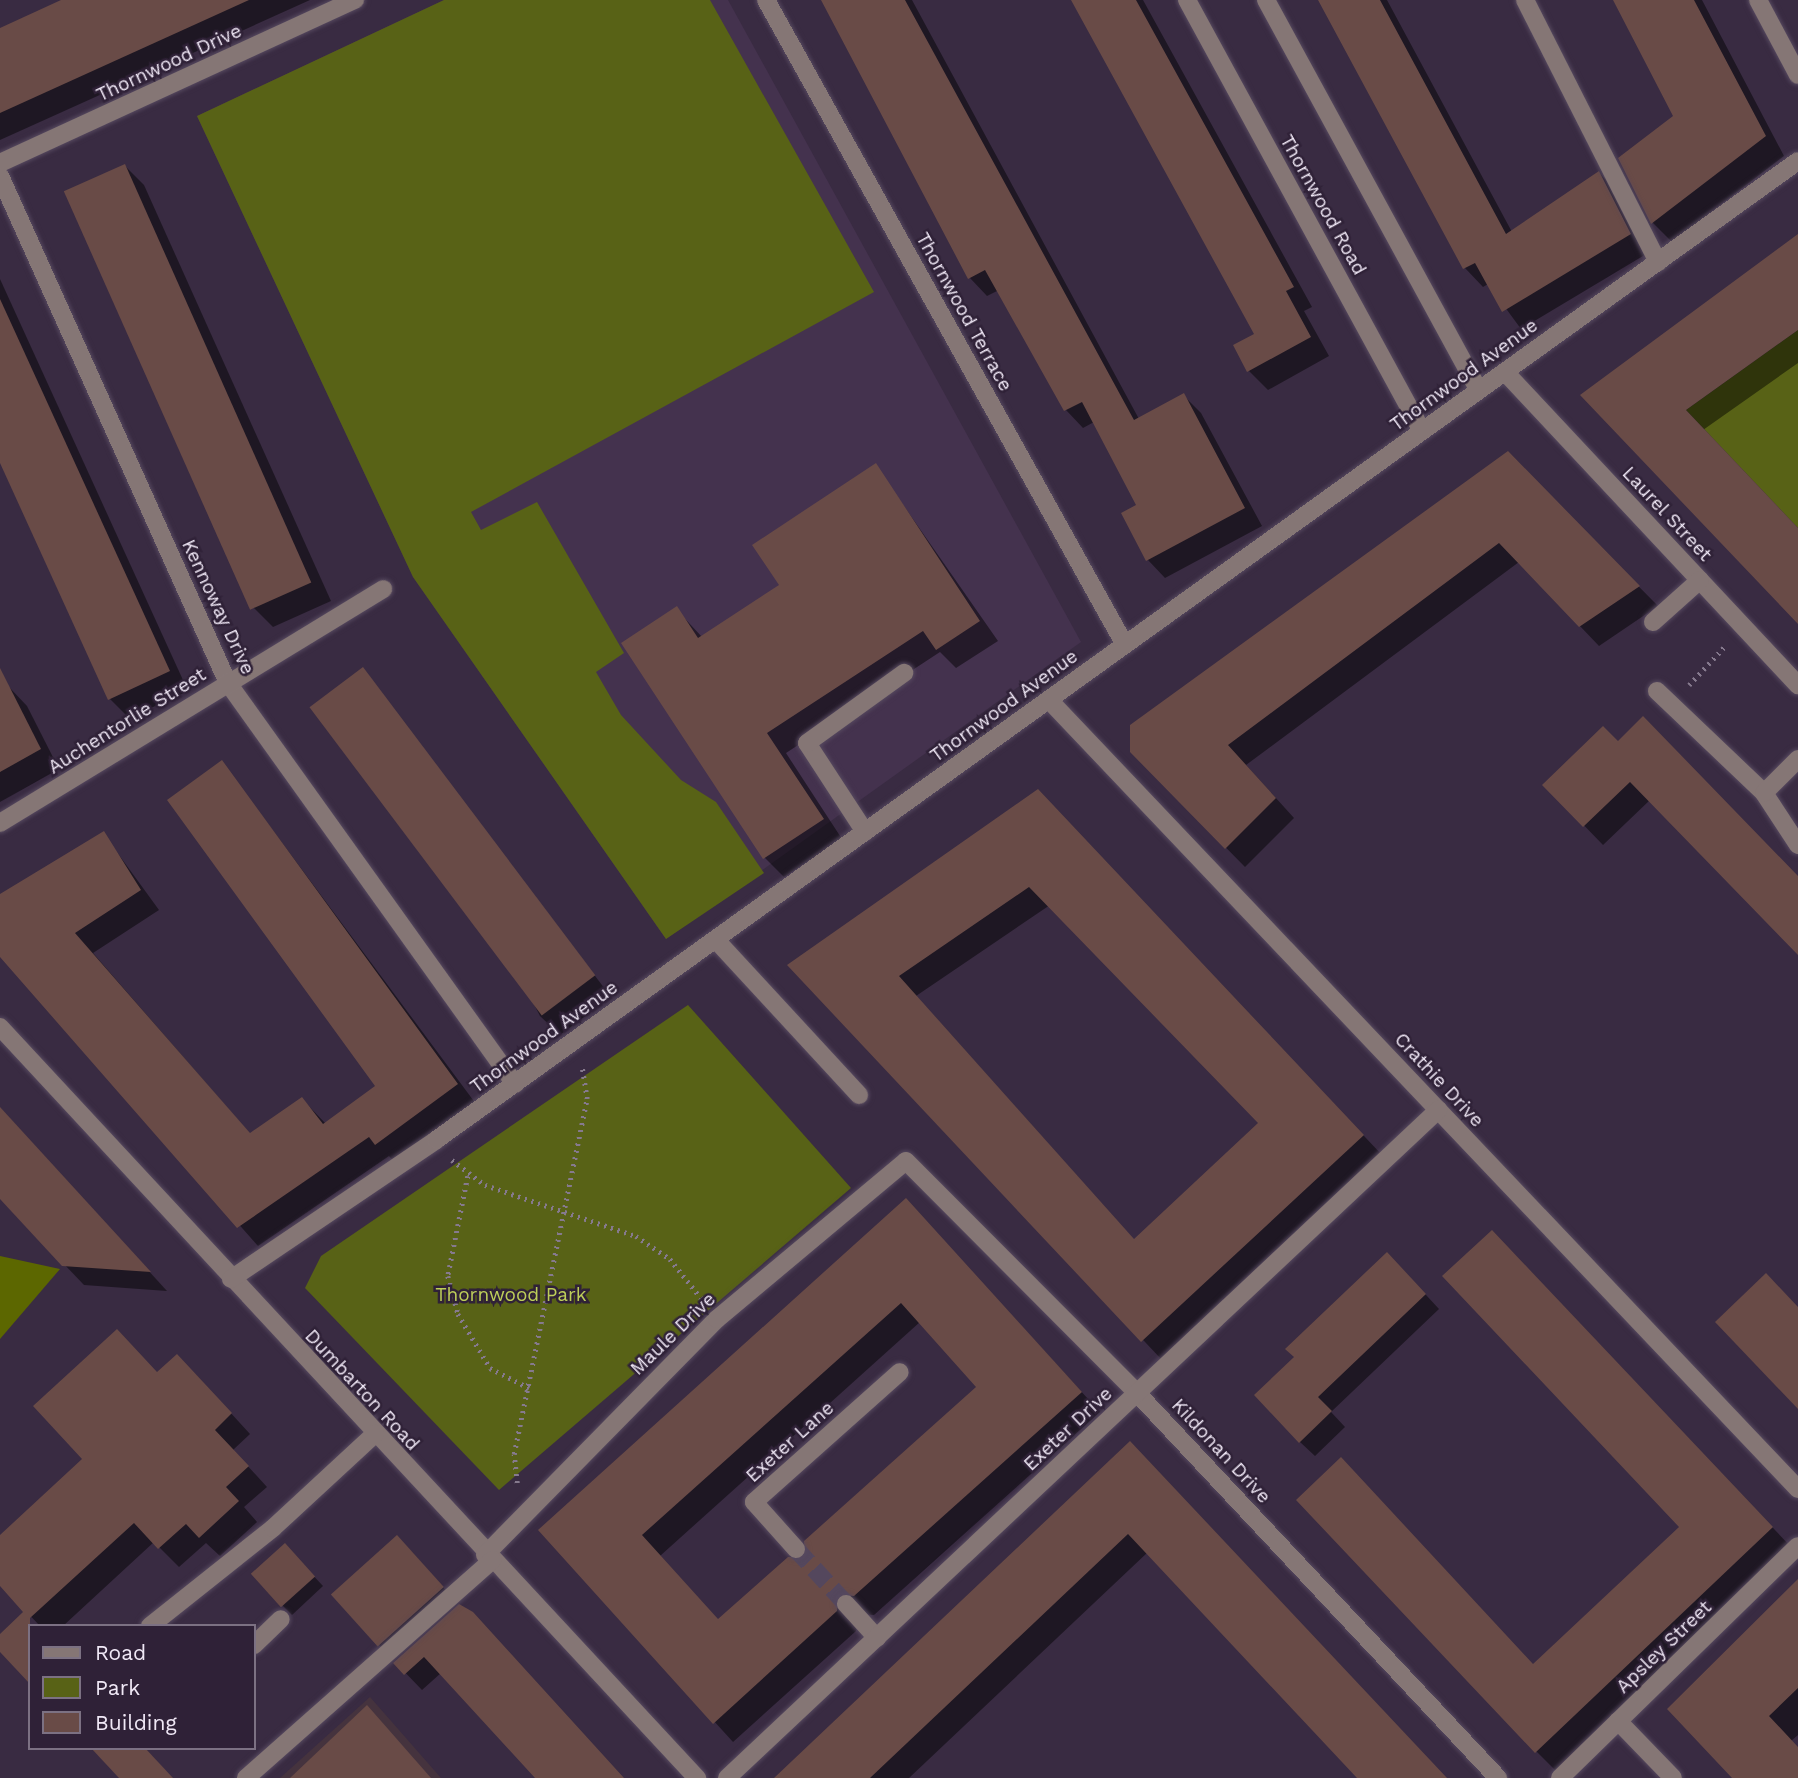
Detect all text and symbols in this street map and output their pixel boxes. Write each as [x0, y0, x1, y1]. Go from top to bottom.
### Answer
street label: Thornwood Drive [93, 19, 245, 107]
street label: Thornwood Road [1275, 131, 1371, 279]
street label: Thornwood Terrace [911, 228, 1017, 396]
street label: Thornwood Avenue [1385, 314, 1543, 436]
street label: Laurel Street [1617, 462, 1717, 566]
street label: Kennoway Drive [177, 536, 259, 678]
street label: Thornwood Avenue [925, 645, 1083, 767]
street label: Auchentorlie Street [44, 663, 210, 779]
street label: Thornwood Avenue [465, 976, 623, 1098]
street label: Crathie Drive [1390, 1028, 1488, 1132]
park label: Thornwood Park [435, 1284, 587, 1306]
street label: Maule Drive [626, 1288, 720, 1380]
street label: Dumbarton Road [300, 1325, 424, 1455]
street label: Exeter Drive [1019, 1382, 1117, 1476]
street label: Kildonan Drive [1167, 1394, 1275, 1508]
street label: Exeter Lane [741, 1397, 839, 1487]
street label: Apsley Street [1611, 1596, 1717, 1698]
legend [28, 1624, 256, 1750]
text: Road [95, 1640, 146, 1665]
text: Park [95, 1675, 140, 1700]
text: Building [95, 1710, 177, 1735]

